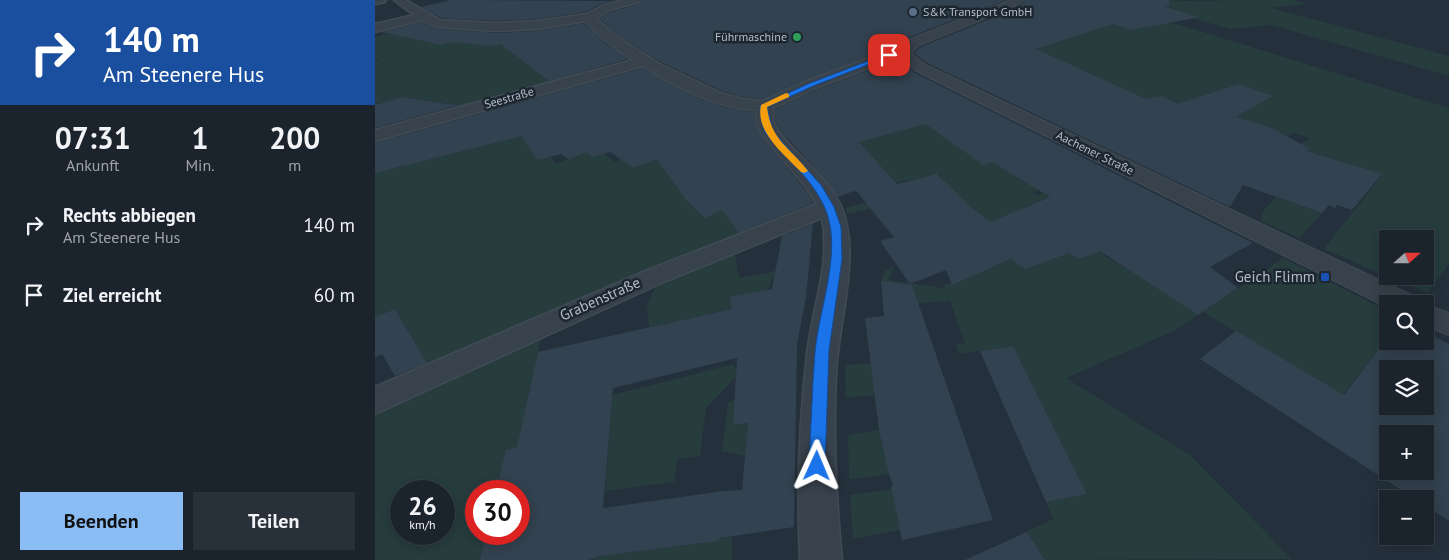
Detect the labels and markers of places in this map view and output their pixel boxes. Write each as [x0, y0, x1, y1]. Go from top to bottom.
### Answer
place label: S&K Transport GmbH [923, 4, 1032, 19]
marker: S&K Transport GmbH [907, 6, 919, 18]
place label: Führmaschine [715, 29, 787, 44]
marker: Führmaschine [791, 31, 803, 43]
pin [868, 34, 910, 76]
place label: Geich Flimm [1235, 267, 1315, 286]
marker: Geich Flimm [1319, 271, 1331, 283]

